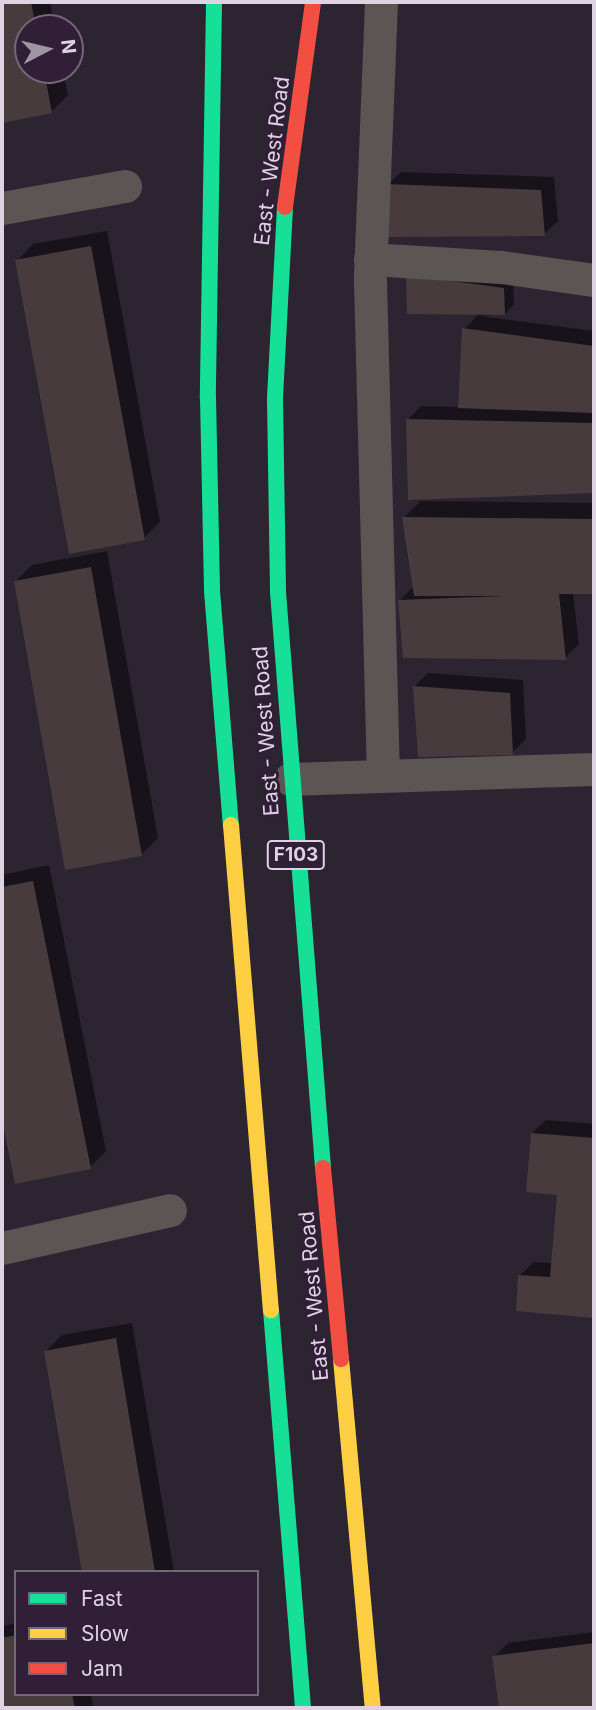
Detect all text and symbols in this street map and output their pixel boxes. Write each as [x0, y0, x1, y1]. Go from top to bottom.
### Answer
north arrow [14, 14, 84, 84]
text: N [56, 38, 81, 55]
street label: East - West Road [249, 75, 295, 247]
street label: East - West Road [247, 645, 285, 817]
road number: F103 [266, 840, 326, 870]
street label: East - West Road [294, 1210, 334, 1382]
legend [14, 1570, 259, 1696]
text: Fast [81, 1586, 123, 1611]
text: Slow [81, 1621, 129, 1646]
text: Jam [81, 1656, 123, 1681]

